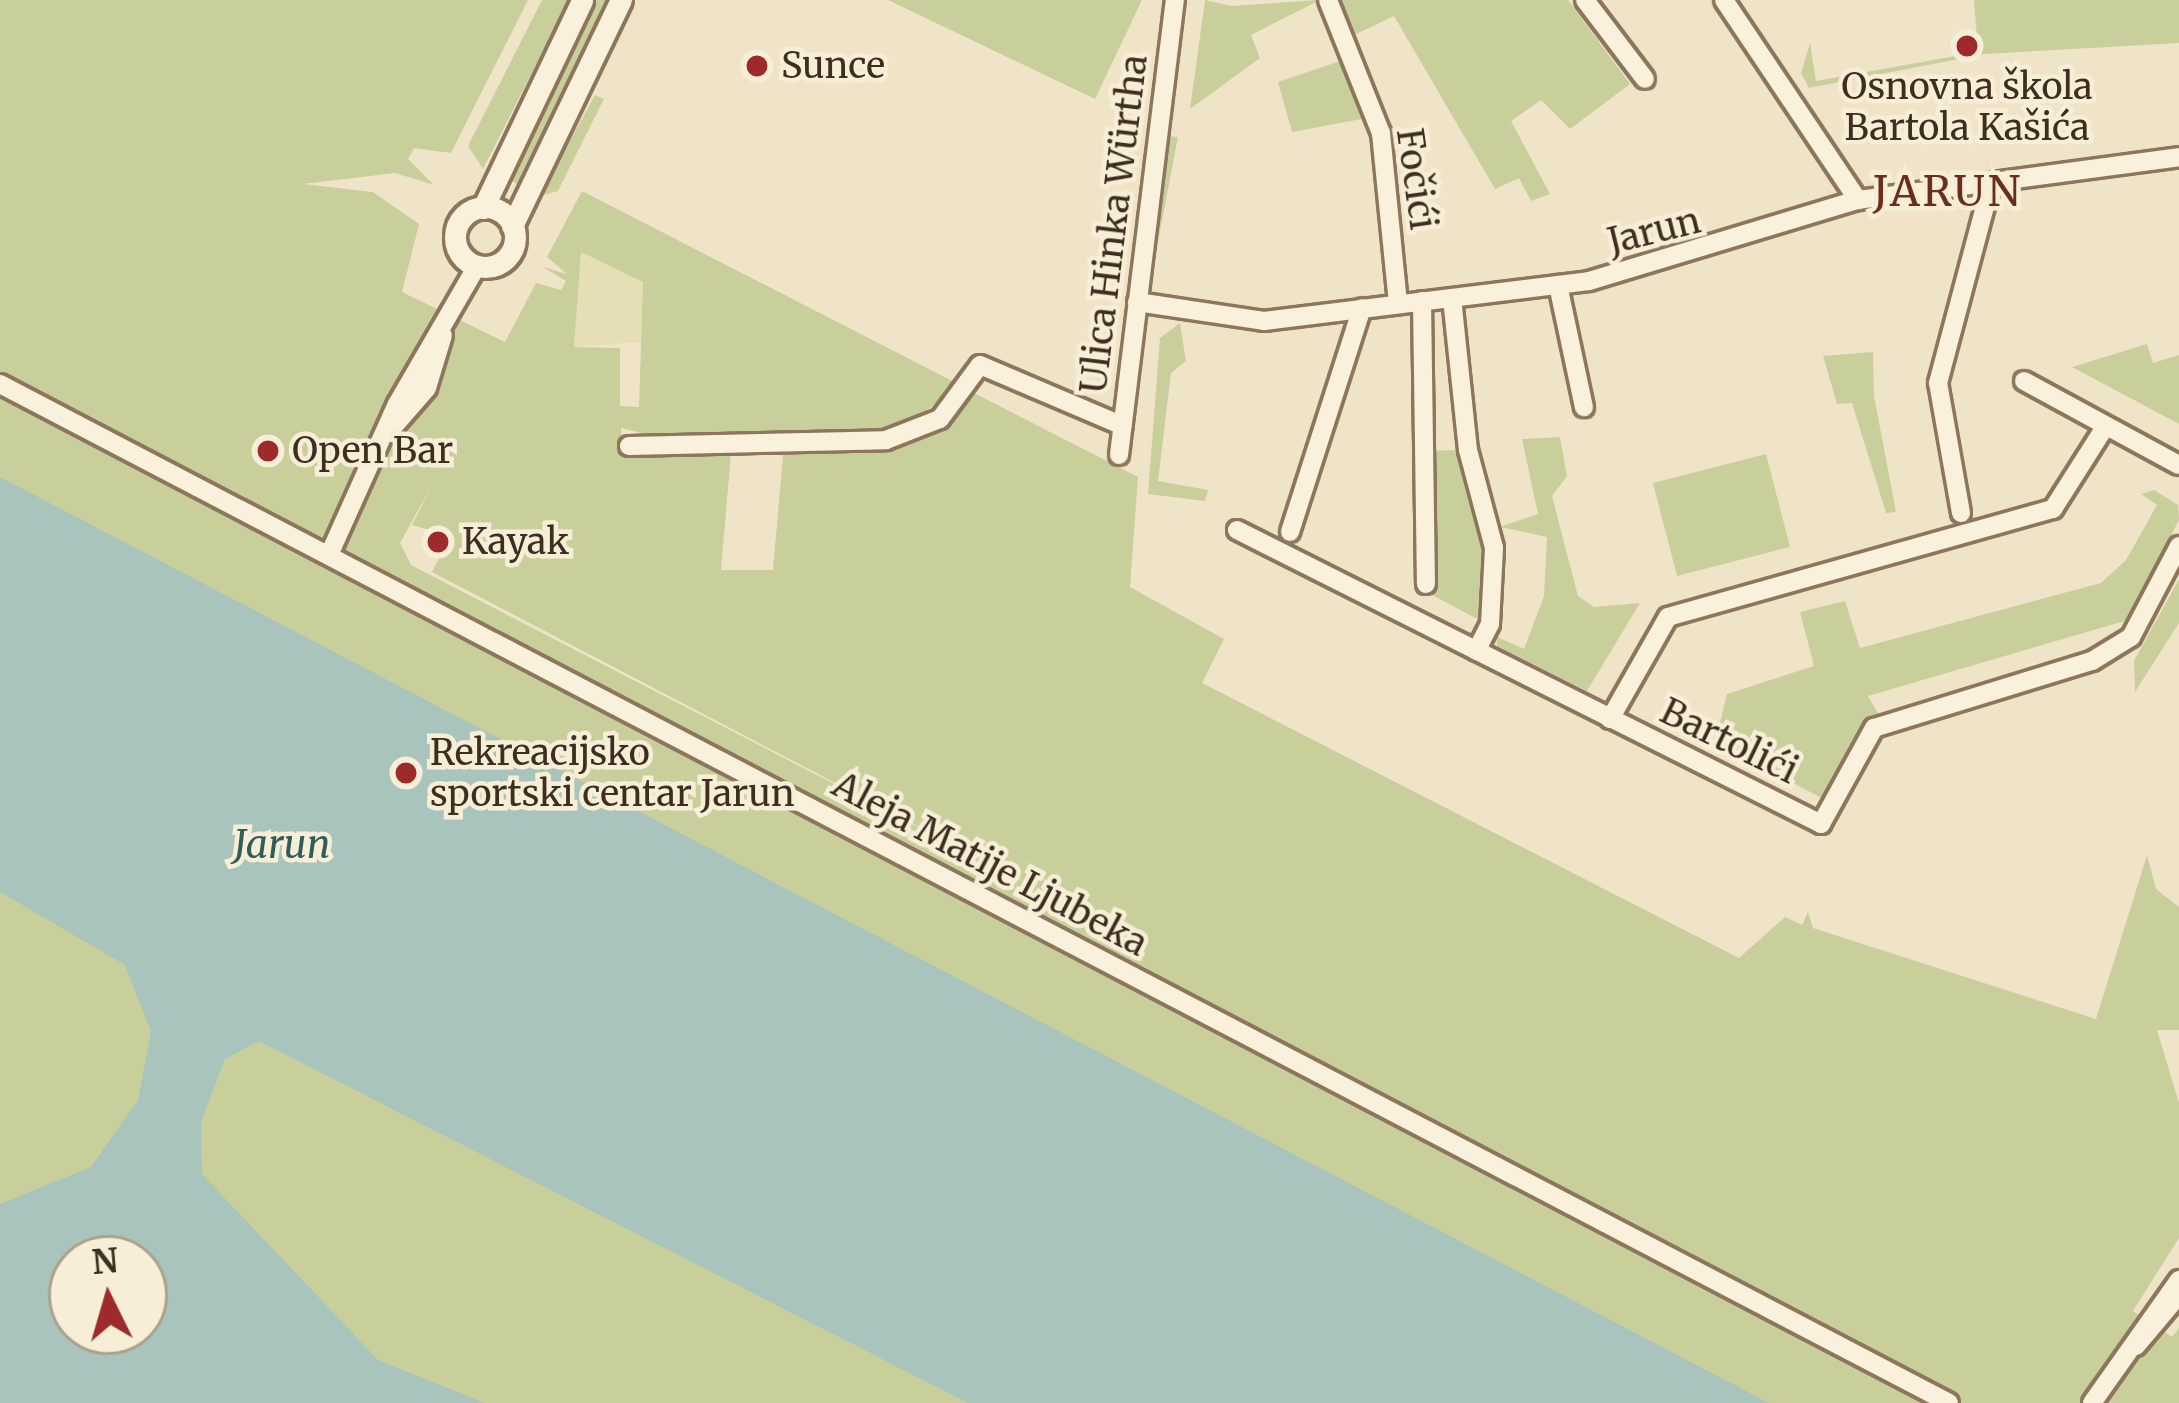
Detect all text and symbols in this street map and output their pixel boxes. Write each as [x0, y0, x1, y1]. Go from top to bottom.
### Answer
marker: Osnovna škola Bartola Kašića [1954, 33, 1980, 59]
place label: Sunce [781, 44, 885, 88]
street label: Ulica Hinka Würtha [1072, 52, 1156, 396]
marker: Sunce [744, 53, 770, 79]
place label: Osnovna škola Bartola Kašića [1841, 64, 2093, 149]
street label: Fočići [1388, 126, 1444, 232]
district label: JARUN [1873, 166, 2023, 216]
street label: Jarun [1603, 199, 1705, 263]
place label: Open Bar [292, 429, 453, 473]
marker: Open Bar [255, 438, 281, 464]
place label: Kayak [462, 520, 569, 564]
marker: Kayak [425, 529, 451, 555]
street label: Bartolići [1653, 689, 1805, 793]
place label: Rekreacijsko sportski centar Jarun [430, 730, 795, 815]
marker: Rekreacijsko sportski centar Jarun [393, 760, 419, 786]
street label: Aleja Matije Ljubeka [825, 763, 1155, 965]
water label: Jarun [234, 822, 330, 868]
north arrow [48, 1235, 168, 1355]
text: N [90, 1240, 120, 1283]

